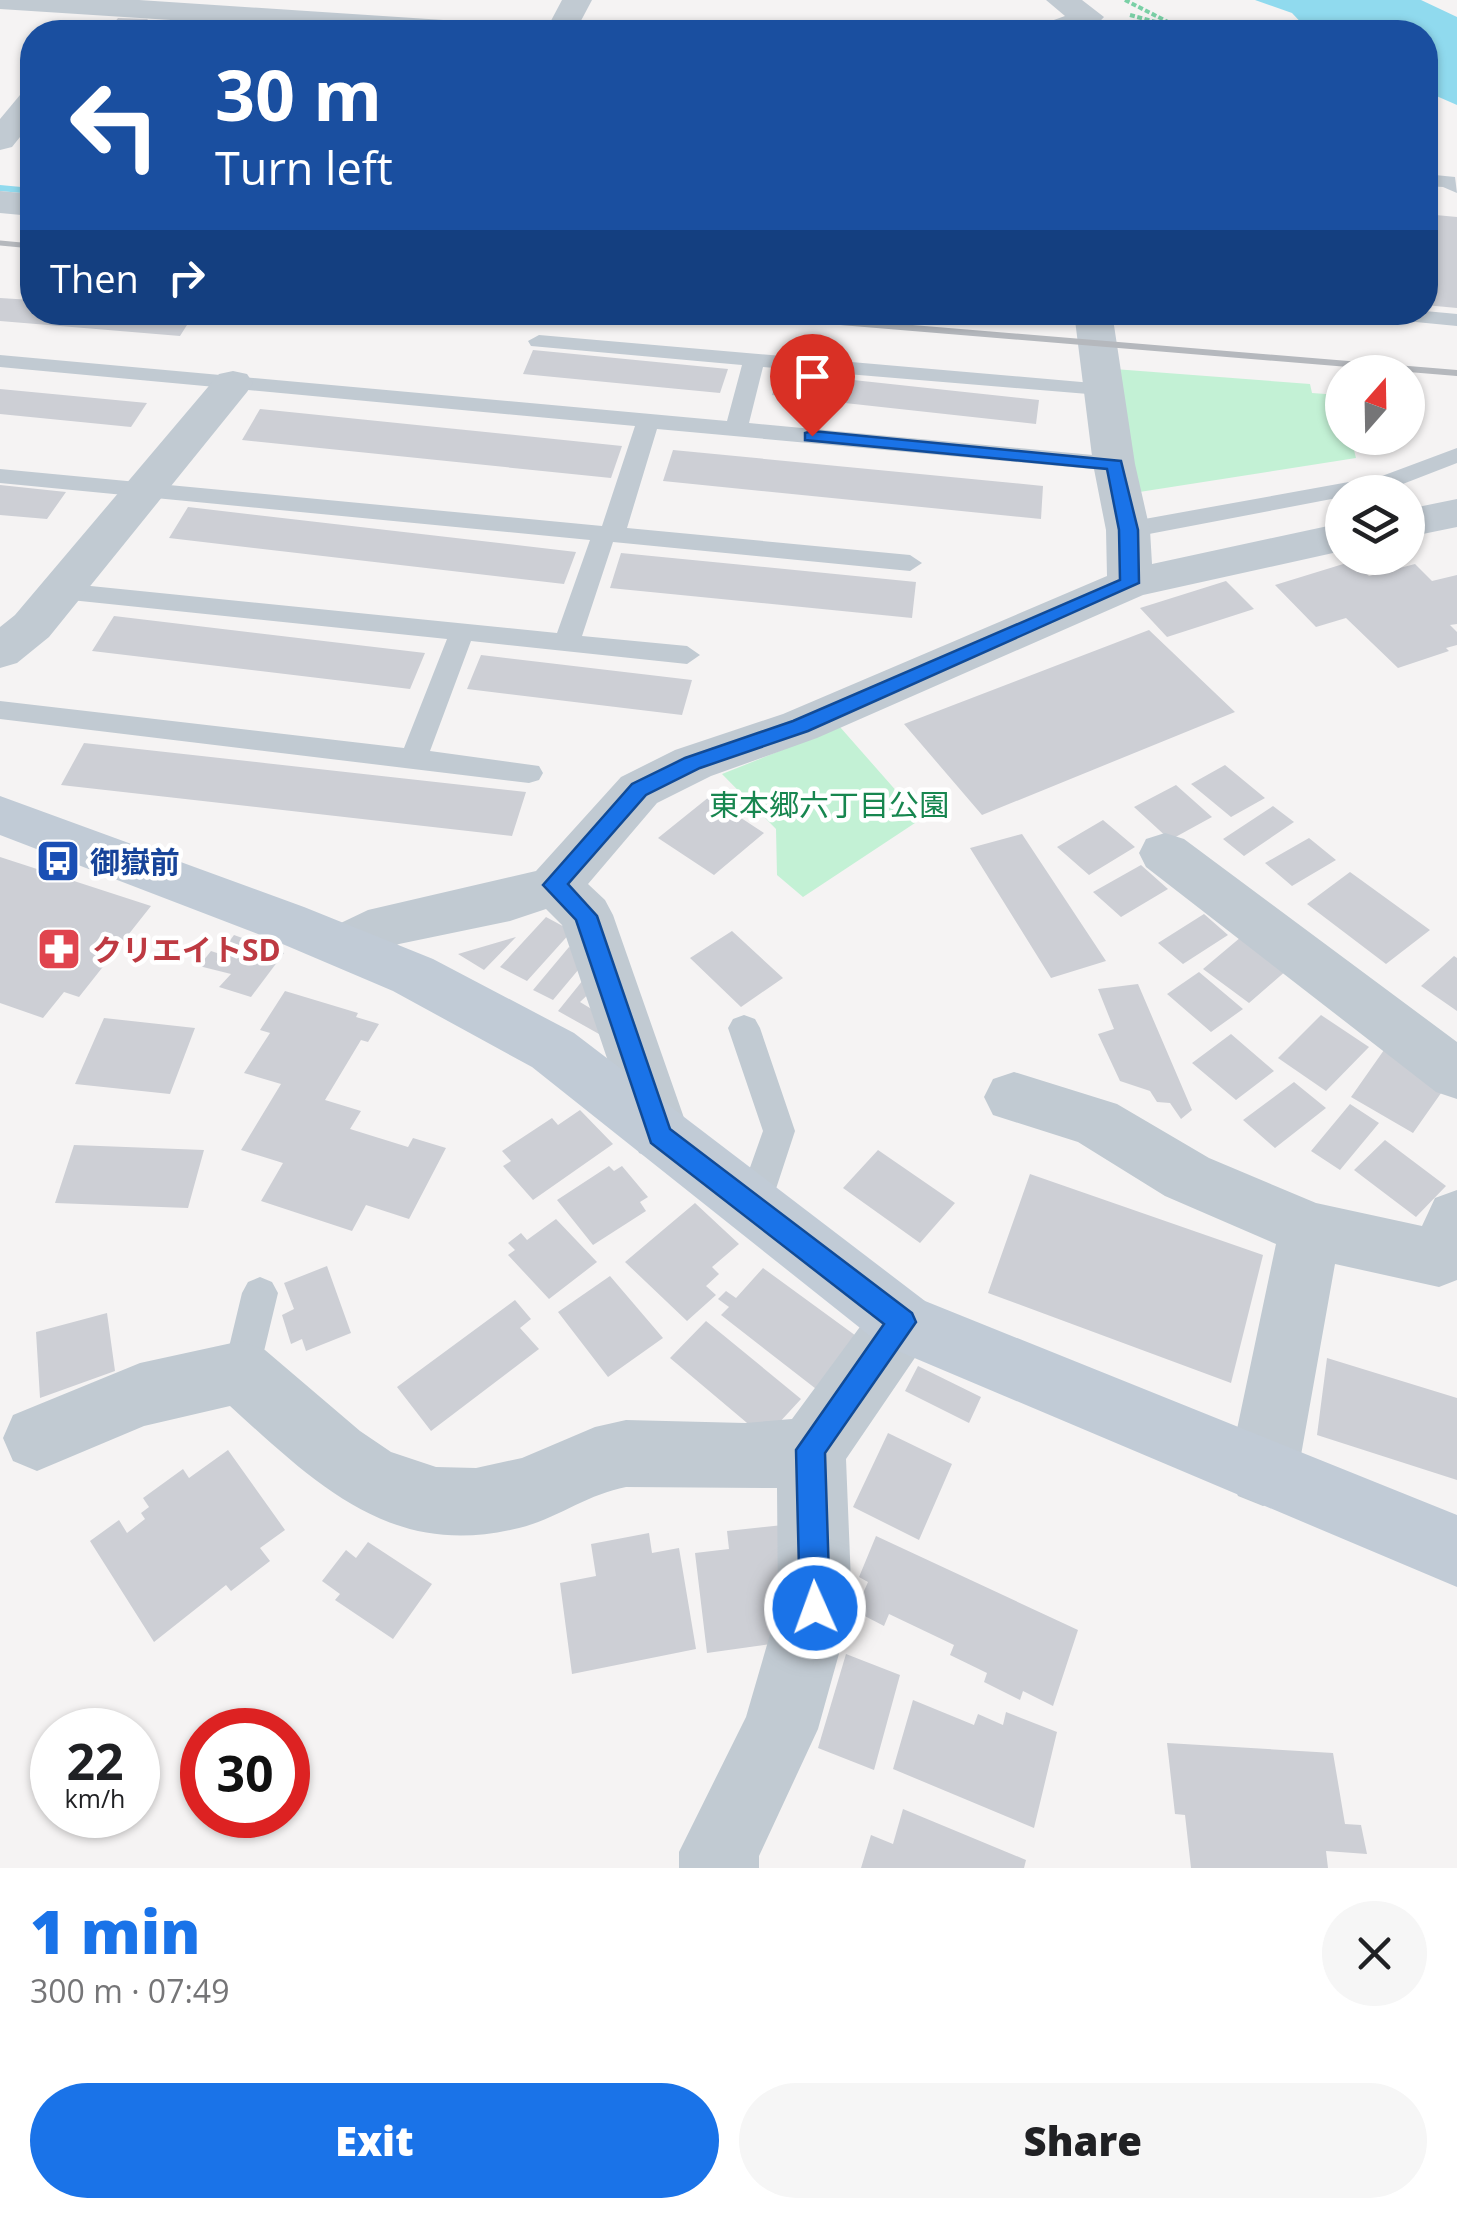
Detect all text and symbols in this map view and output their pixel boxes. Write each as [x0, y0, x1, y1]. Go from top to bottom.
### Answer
text: 30 m [215, 46, 382, 142]
icon: left [50, 60, 180, 190]
text: Turn left [215, 137, 393, 198]
icon: right [159, 250, 214, 305]
text: Then [50, 252, 139, 304]
pin [770, 334, 855, 437]
icon: arrive [785, 349, 840, 404]
north arrow [1325, 355, 1425, 455]
map controls [1325, 355, 1425, 575]
button: layers [1325, 475, 1425, 575]
park label: 東本郷六丁目公園 [709, 784, 949, 825]
bus stop icon: 御嶽前 [35, 838, 81, 884]
place label: 御嶽前 [90, 841, 180, 882]
pharmacy icon: クリエイトSD [36, 926, 82, 972]
place label: クリエイトSD [92, 929, 281, 970]
position arrow [763, 1556, 867, 1660]
speed limit sign: 30 [180, 1708, 310, 1838]
text: 22 [66, 1727, 124, 1795]
text: km/h [65, 1781, 125, 1815]
text: 1 min [30, 1890, 200, 1972]
button: close [1322, 1901, 1427, 2006]
text: 300 m · 07:49 [30, 1969, 229, 2012]
button: Exit [30, 2083, 719, 2198]
button: Share [739, 2083, 1427, 2198]

